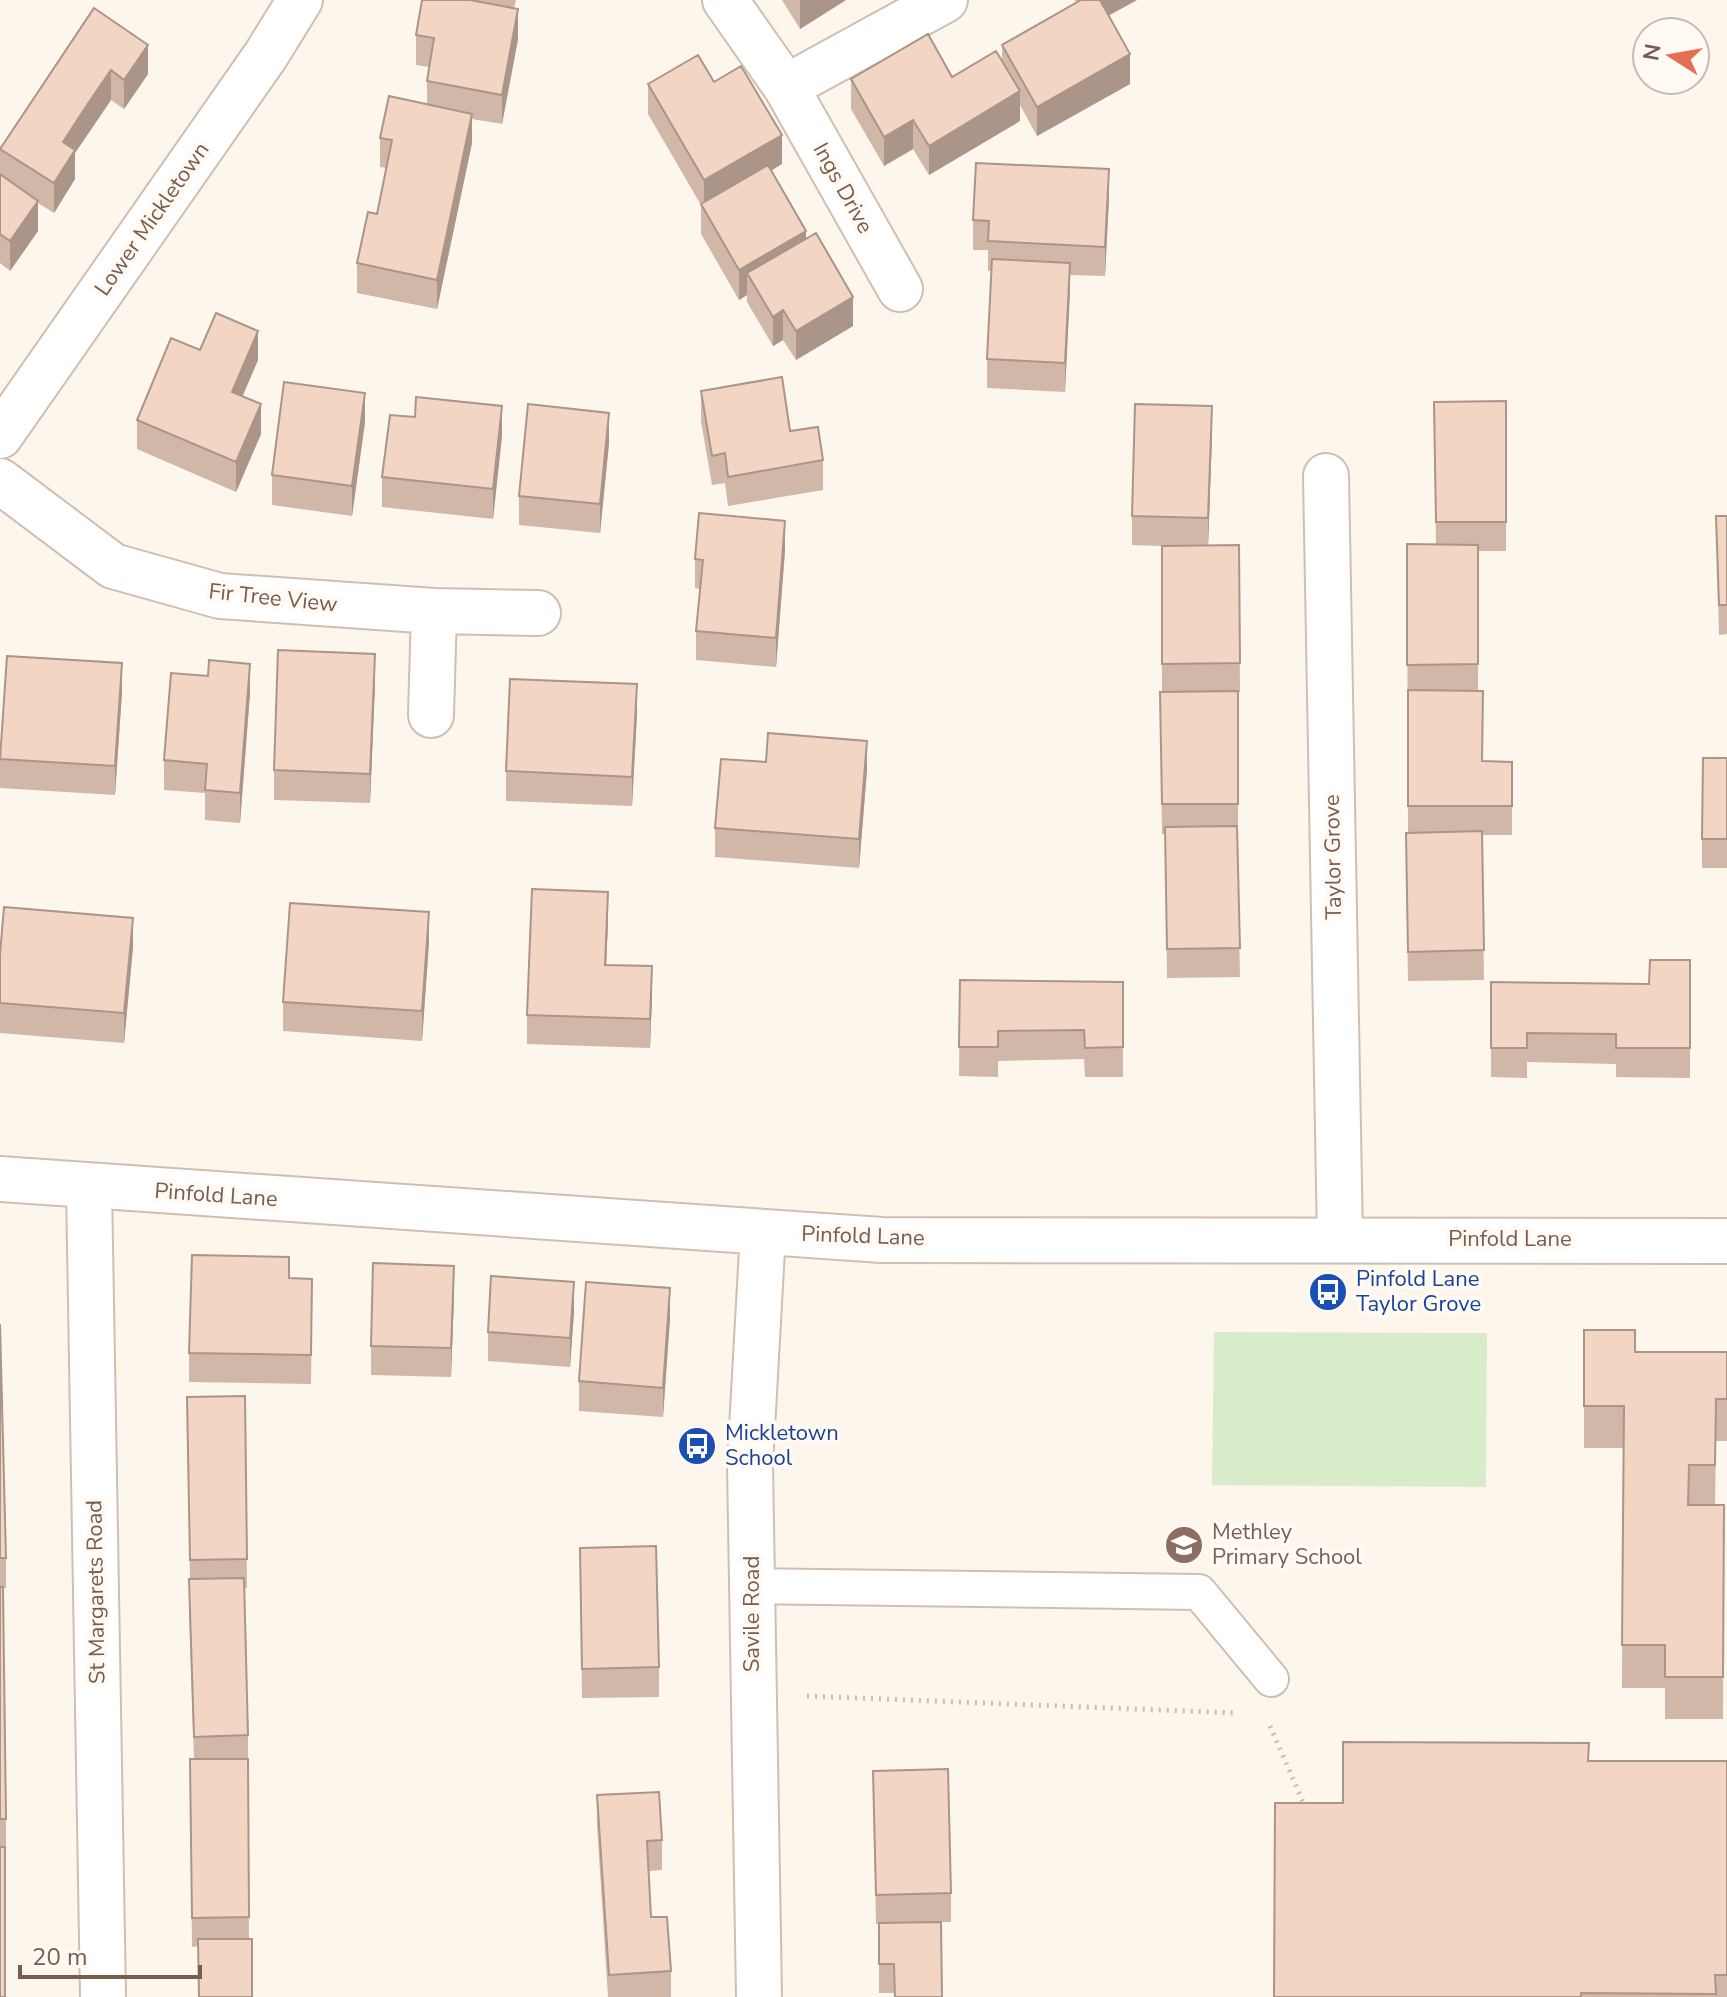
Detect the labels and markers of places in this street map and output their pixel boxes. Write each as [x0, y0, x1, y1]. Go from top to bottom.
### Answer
place label: Pinfold Lane Taylor Grove [1356, 1264, 1481, 1319]
bus stop icon: Pinfold Lane Taylor Grove [1307, 1271, 1349, 1313]
place label: Mickletown School [725, 1418, 839, 1473]
bus stop icon: Mickletown School [676, 1425, 718, 1467]
place label: Methley Primary School [1212, 1517, 1362, 1572]
school or university icon: Methley Primary School [1163, 1524, 1205, 1566]

